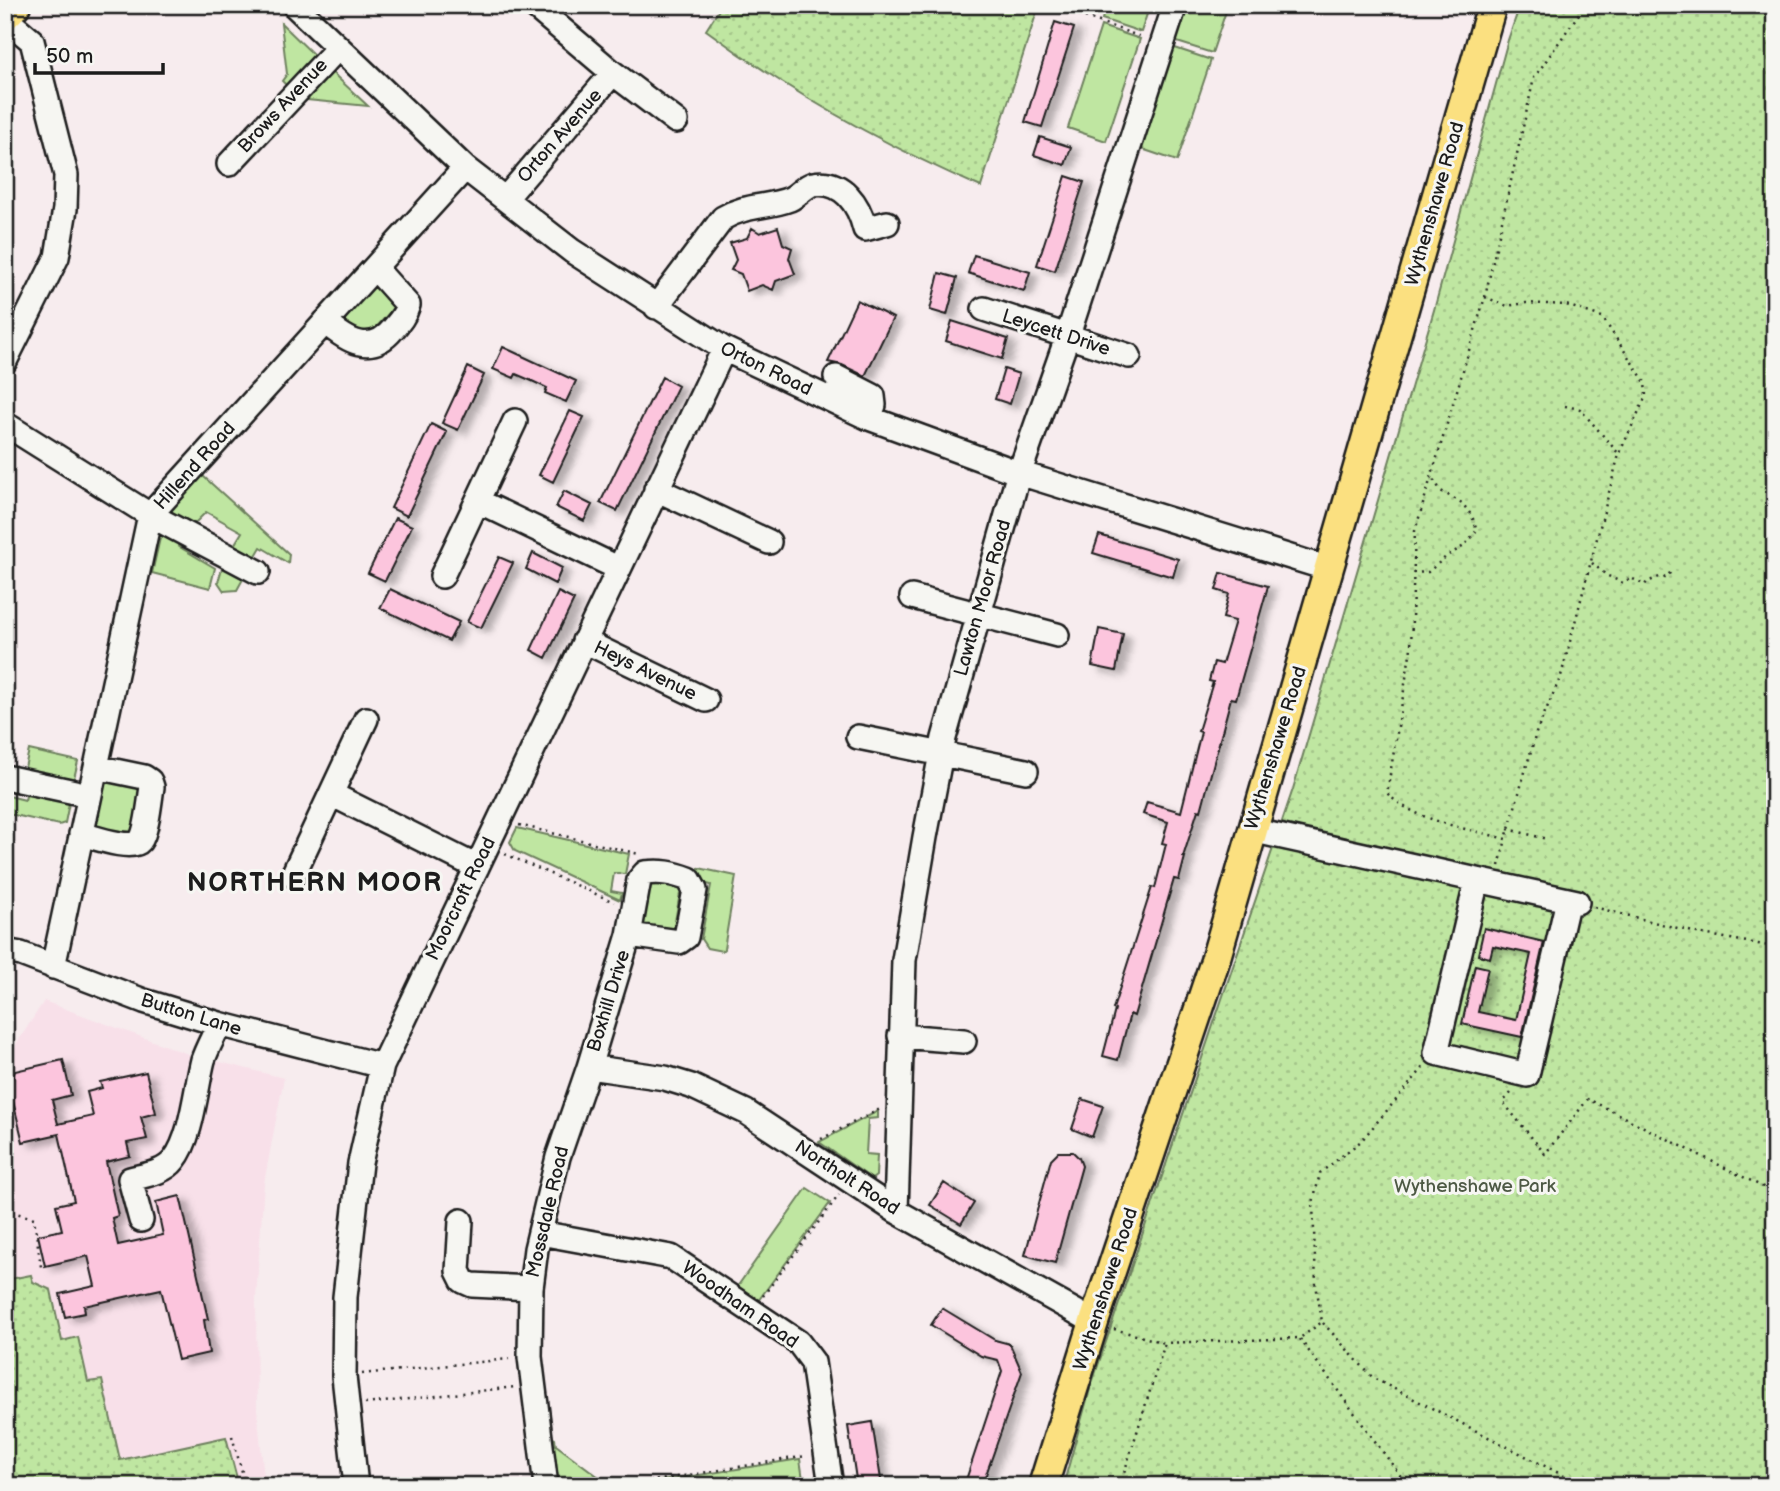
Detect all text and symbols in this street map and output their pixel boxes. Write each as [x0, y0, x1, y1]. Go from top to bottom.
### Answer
scale bar [35, 32, 163, 76]
text: 50 m [46, 44, 93, 69]
street label: Brows Avenue [233, 54, 333, 158]
street label: Orton Avenue [513, 84, 607, 188]
street label: Wythenshawe Road [1401, 119, 1469, 289]
street label: Leycett Drive [999, 305, 1113, 361]
street label: Orton Road [716, 337, 816, 401]
street label: Hillend Road [149, 417, 241, 515]
street label: Lawton Moor Road [950, 517, 1016, 679]
street label: Heys Avenue [590, 636, 700, 706]
street label: Wythenshawe Road [1240, 664, 1312, 832]
street label: Moorcroft Road [421, 833, 501, 965]
district label: NORTHERN MOOR [187, 868, 443, 899]
street label: Boxhill Drive [583, 947, 635, 1055]
street label: Button Lane [138, 989, 244, 1041]
street label: Northolt Road [790, 1136, 904, 1220]
street label: Mossdale Road [522, 1144, 574, 1280]
park label: Wythenshawe Park [1394, 1175, 1557, 1198]
street label: Wythenshawe Road [1069, 1205, 1143, 1373]
street label: Woodham Road [677, 1256, 803, 1354]

